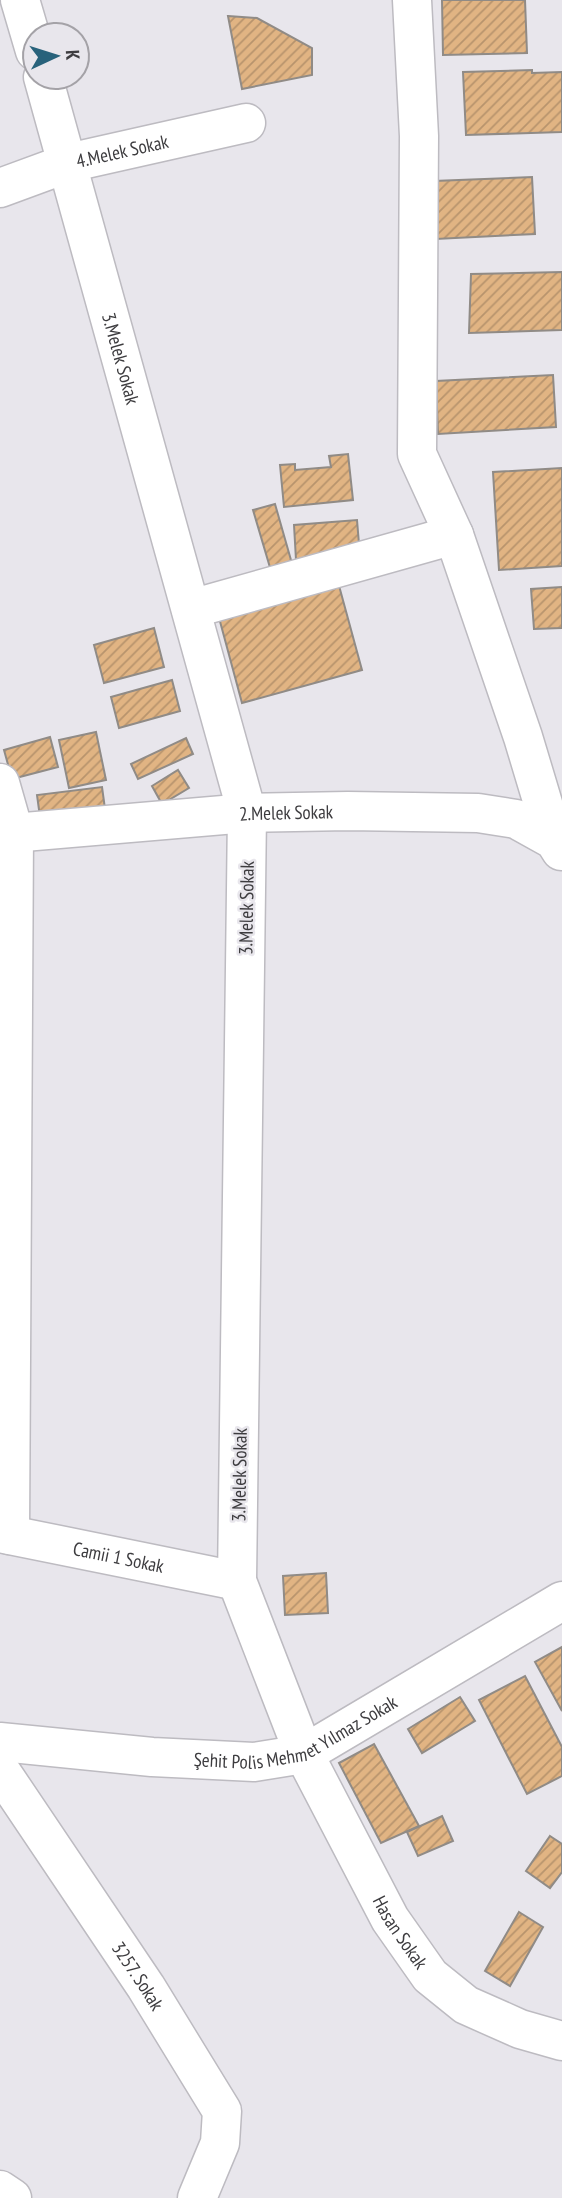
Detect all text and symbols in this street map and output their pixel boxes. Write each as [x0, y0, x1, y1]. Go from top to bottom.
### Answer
north arrow [21, 21, 91, 91]
text: K [61, 49, 85, 61]
street label: 4.Melek Sokak [74, 129, 171, 173]
street label: 3.Melek Sokak [97, 310, 145, 407]
street label: 2.Melek Sokak [238, 799, 334, 826]
street label: 3.Melek Sokak [233, 860, 259, 955]
street label: 3.Melek Sokak [226, 1427, 252, 1522]
street label: Camii 1 Sokak [71, 1536, 167, 1578]
street label: Şehit Polis Mehmet Yılmaz Sokak [193, 1689, 402, 1774]
street label: Hasan Sokak [368, 1891, 434, 1974]
street label: 3257. Sokak [107, 1937, 170, 2015]

